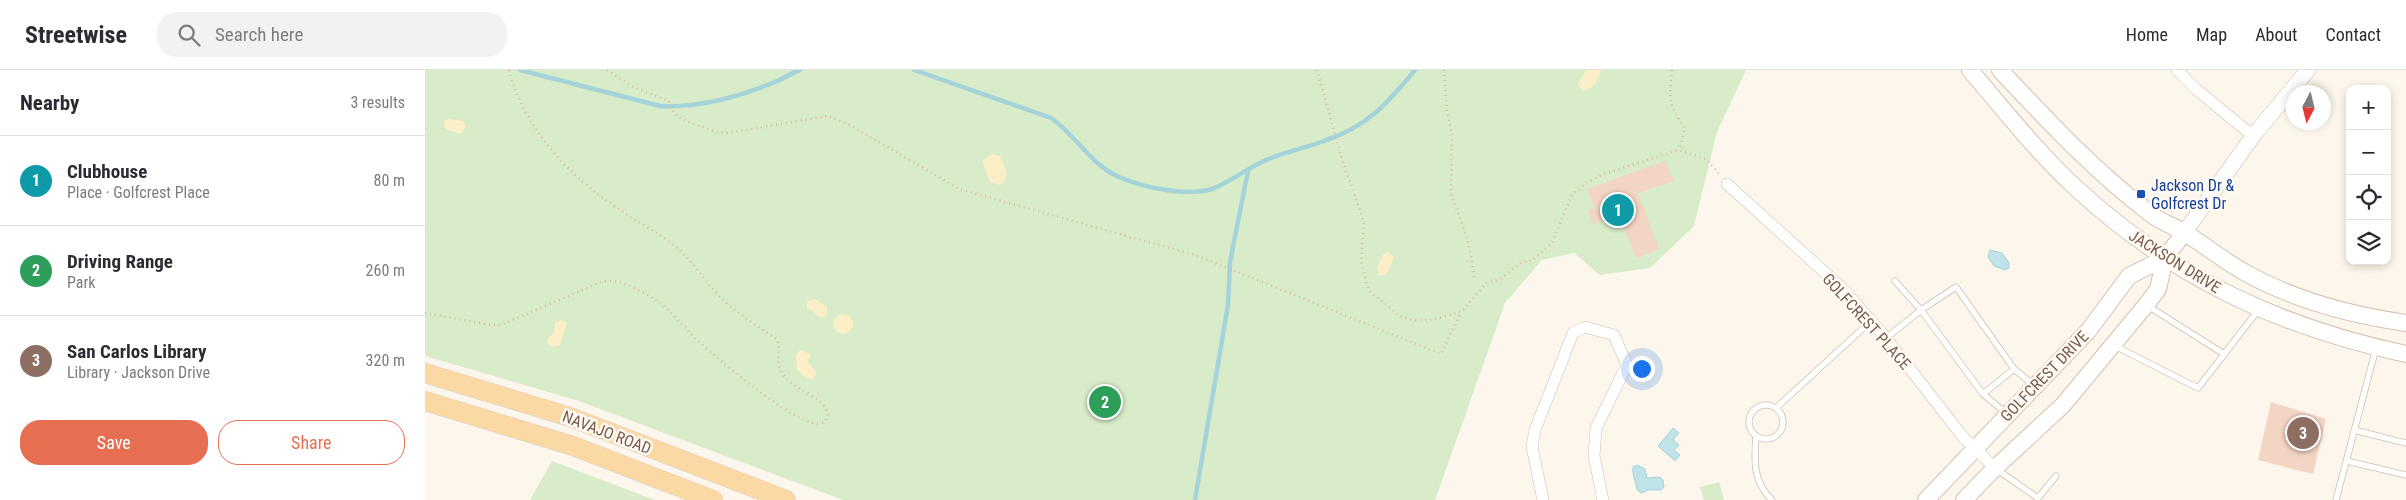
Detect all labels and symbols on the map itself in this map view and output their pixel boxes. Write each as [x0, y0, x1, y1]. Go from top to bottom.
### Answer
north arrow [2286, 85, 2331, 130]
place label: Jackson Dr & Golfcrest Dr [2151, 176, 2234, 213]
marker: Jackson Dr & Golfcrest Dr [2135, 188, 2147, 200]
pin: 1 [1602, 191, 1634, 229]
street label: JACKSON DRIVE [2125, 226, 2224, 297]
street label: GOLFCREST PLACE [1819, 269, 1915, 373]
street label: GOLFCREST DRIVE [1996, 327, 2092, 426]
your location [1629, 356, 1655, 382]
pin: 2 [1089, 383, 1121, 421]
street label: NAVAJO ROAD [560, 407, 654, 458]
pin: 3 [2287, 414, 2319, 452]

